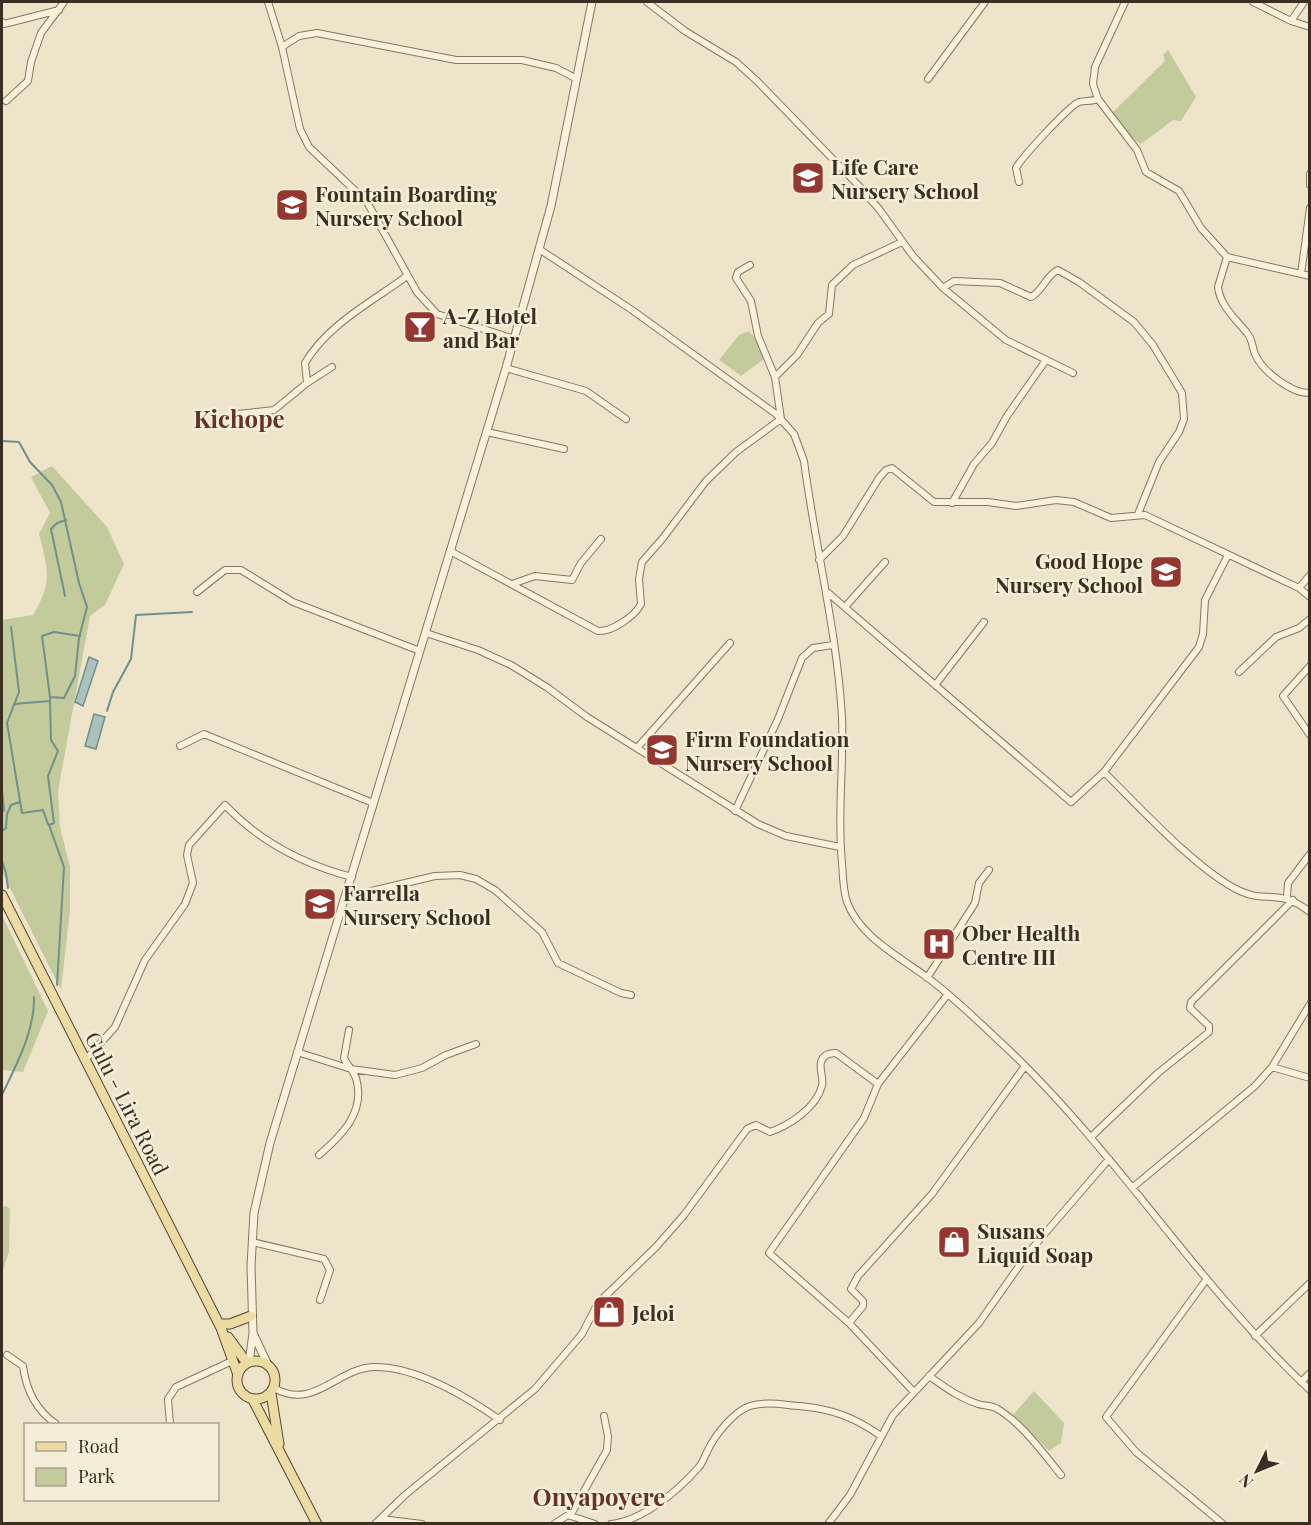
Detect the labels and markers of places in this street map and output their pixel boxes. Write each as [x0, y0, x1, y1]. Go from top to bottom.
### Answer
place label: Life Care Nursery School [831, 152, 979, 204]
school or university icon: Life Care Nursery School [790, 160, 826, 196]
place label: Fountain Boarding Nursery School [315, 179, 497, 231]
school or university icon: Fountain Boarding Nursery School [274, 187, 310, 223]
place label: A-Z Hotel and Bar [442, 301, 538, 353]
bar icon: A-Z Hotel and Bar [402, 309, 438, 345]
place label: Good Hope Nursery School [995, 546, 1143, 598]
school or university icon: Good Hope Nursery School [1148, 554, 1184, 590]
place label: Firm Foundation Nursery School [685, 724, 849, 776]
school or university icon: Firm Foundation Nursery School [644, 732, 680, 768]
place label: Farrella Nursery School [343, 878, 491, 930]
school or university icon: Farrella Nursery School [302, 886, 338, 922]
place label: Ober Health Centre III [962, 918, 1080, 970]
hospital icon: Ober Health Centre III [921, 926, 957, 962]
place label: Susans Liquid Soap [977, 1216, 1093, 1268]
shop icon: Susans Liquid Soap [936, 1224, 972, 1260]
shop icon: Jeloi [591, 1294, 627, 1330]
place label: Jeloi [631, 1298, 675, 1326]

